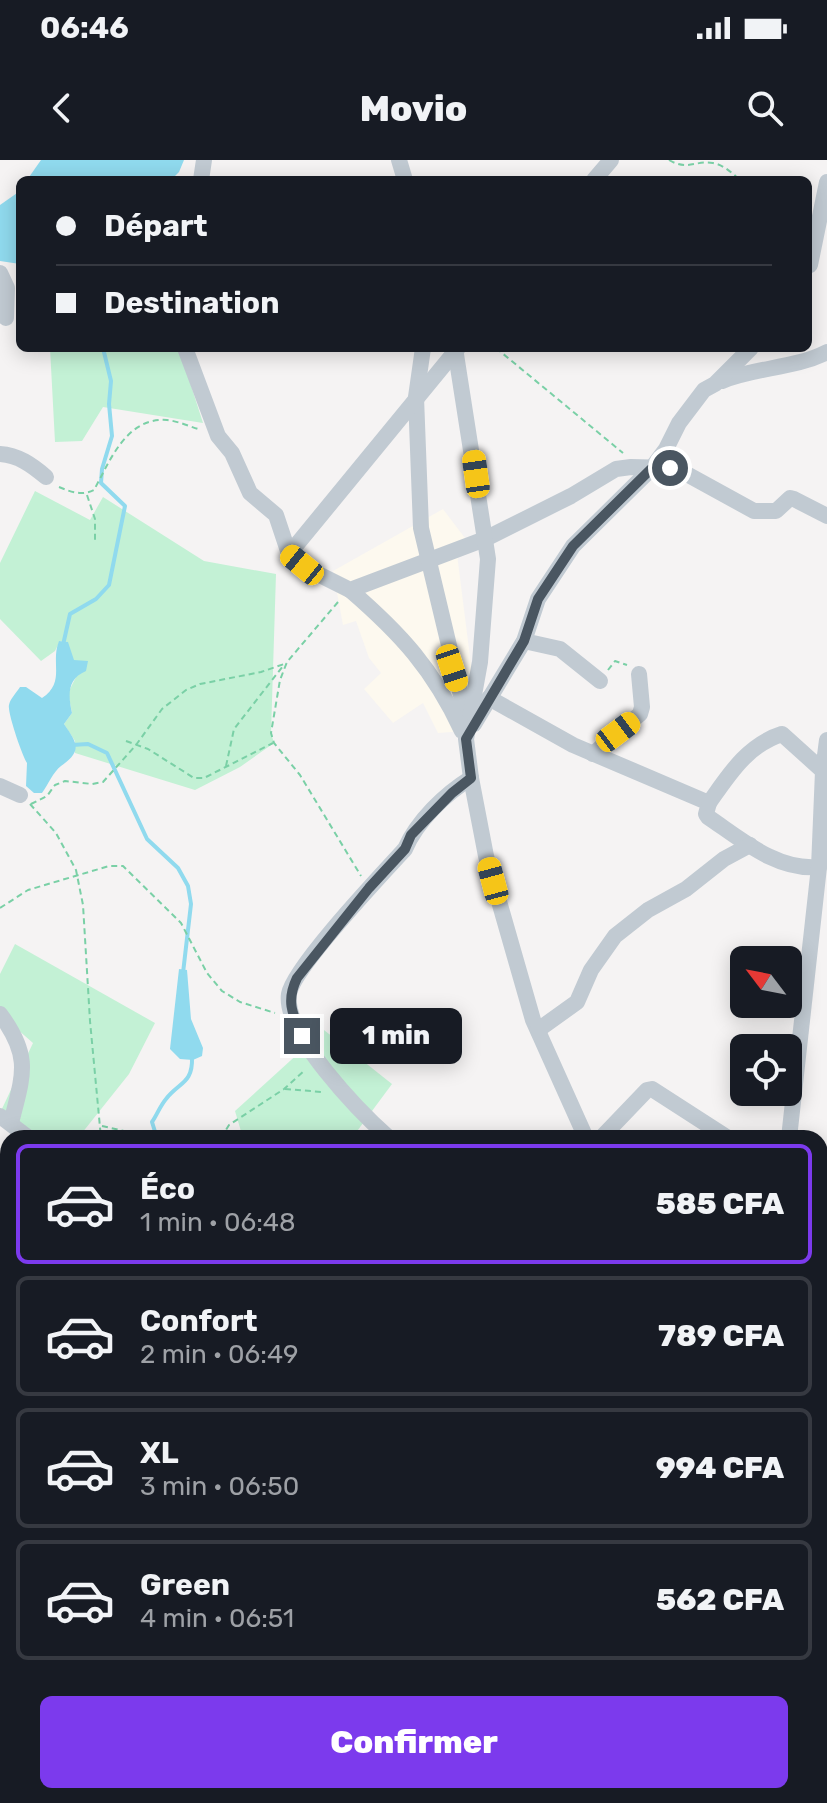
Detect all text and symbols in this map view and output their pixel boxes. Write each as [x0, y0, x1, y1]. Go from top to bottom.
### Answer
text: 06:46 [40, 10, 129, 46]
icon: back [40, 86, 84, 130]
icon: search [743, 86, 787, 130]
text: Movio [360, 87, 467, 130]
text: Départ [104, 208, 208, 244]
text: Destination [104, 285, 279, 321]
car [461, 449, 491, 499]
route start [652, 450, 688, 486]
car [276, 541, 328, 589]
car [433, 641, 471, 695]
car [592, 708, 644, 756]
car [475, 855, 511, 907]
north arrow [730, 946, 802, 1018]
map controls [730, 946, 802, 1106]
callout: 1 min [330, 1008, 462, 1064]
route end [284, 1018, 320, 1054]
text: 1 min [362, 1020, 430, 1051]
button: locate [730, 1034, 802, 1106]
icon: car [44, 1168, 116, 1240]
text: Éco [140, 1171, 195, 1207]
text: 585 CFA [656, 1186, 784, 1222]
text: 1 min · 06:48 [140, 1207, 296, 1238]
icon: car [44, 1300, 116, 1372]
text: Confort [140, 1303, 258, 1339]
text: 789 CFA [658, 1318, 784, 1354]
text: 2 min · 06:49 [140, 1339, 298, 1370]
icon: car [44, 1432, 116, 1504]
text: XL [140, 1435, 179, 1471]
text: 994 CFA [656, 1450, 784, 1486]
text: 3 min · 06:50 [140, 1471, 299, 1502]
icon: car [44, 1564, 116, 1636]
text: Green [140, 1567, 230, 1603]
text: 562 CFA [656, 1582, 784, 1618]
text: 4 min · 06:51 [140, 1603, 294, 1634]
button: Confirmer [40, 1696, 788, 1788]

